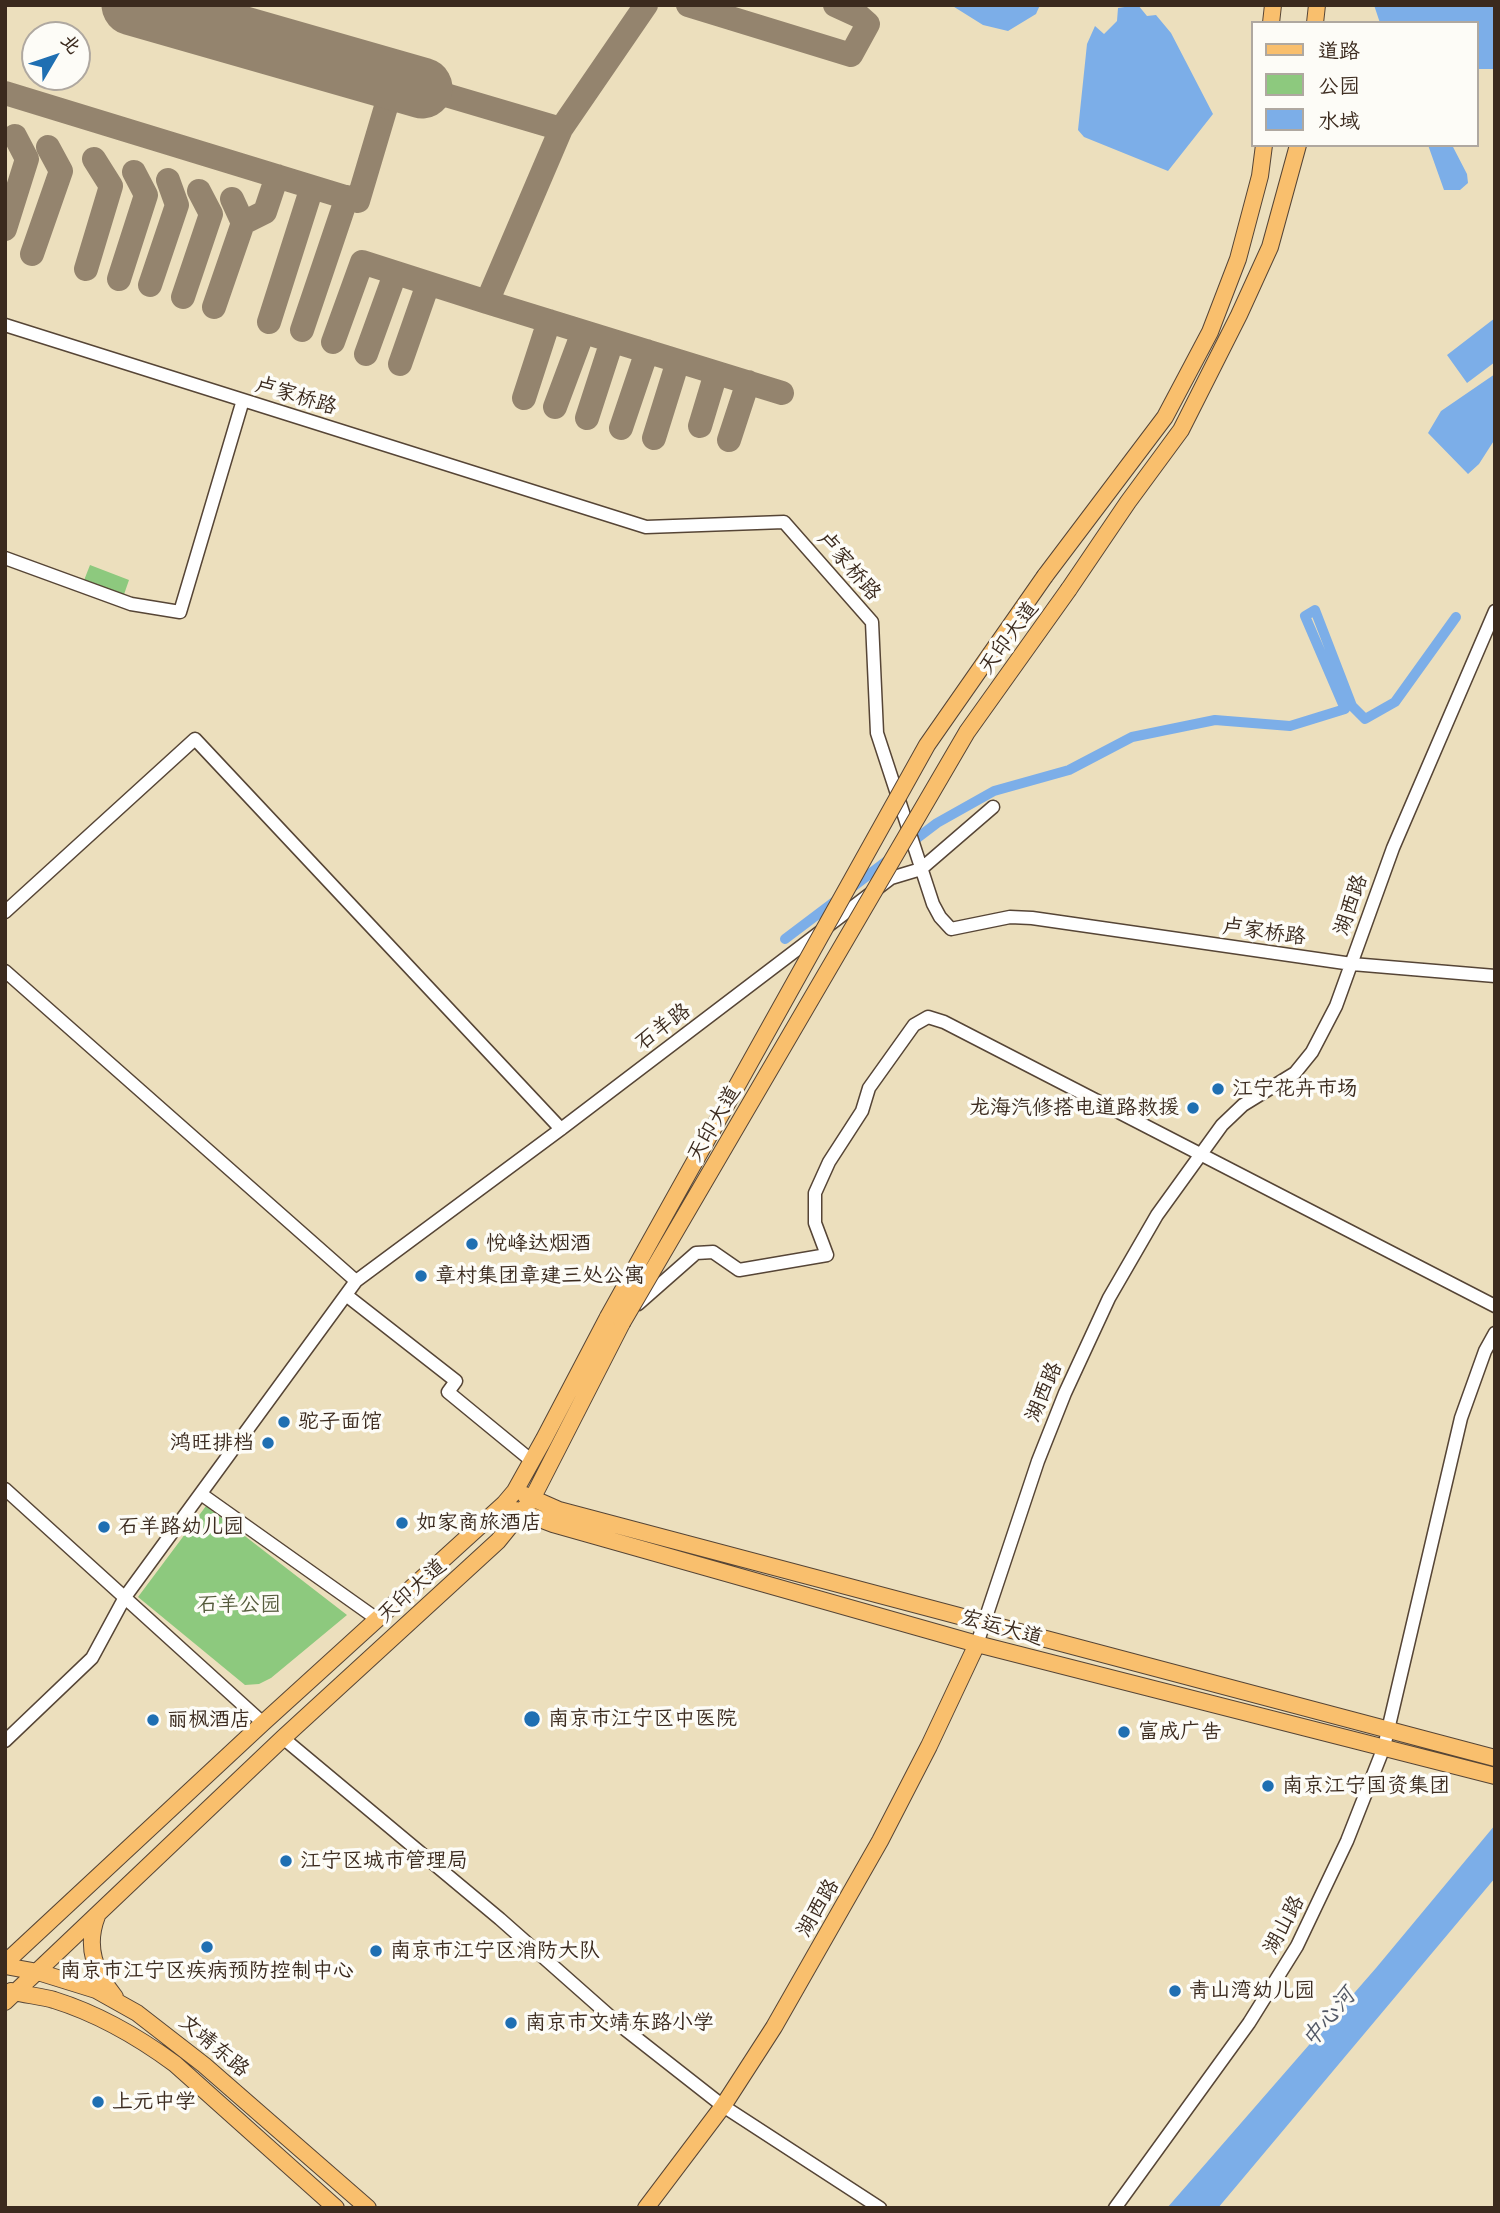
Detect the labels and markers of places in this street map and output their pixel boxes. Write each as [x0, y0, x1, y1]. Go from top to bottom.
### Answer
place label: 江宁花卉市场 [1232, 1076, 1358, 1102]
marker: 江宁花卉市场 [1210, 1081, 1226, 1097]
place label: 龙海汽修搭电道路救援 [969, 1095, 1179, 1121]
marker: 龙海汽修搭电道路救援 [1185, 1100, 1201, 1116]
place label: 悦峰达烟酒 [486, 1231, 591, 1257]
marker: 悦峰达烟酒 [464, 1236, 480, 1252]
place label: 章村集团章建三处公寓 [435, 1263, 645, 1289]
marker: 章村集团章建三处公寓 [413, 1268, 429, 1284]
place label: 驼子面馆 [298, 1409, 382, 1435]
marker: 驼子面馆 [276, 1414, 292, 1430]
place label: 鸿旺排档 [170, 1430, 254, 1456]
marker: 鸿旺排档 [260, 1435, 276, 1451]
place label: 如家商旅酒店 [416, 1510, 542, 1536]
place label: 石羊路幼儿园 [118, 1514, 244, 1540]
marker: 如家商旅酒店 [394, 1515, 410, 1531]
marker: 石羊路幼儿园 [96, 1519, 112, 1535]
place label: 南京市江宁区中医院 [548, 1706, 737, 1732]
place label: 丽枫酒店 [167, 1707, 251, 1733]
marker: 南京市江宁区中医院 [522, 1709, 542, 1729]
marker: 丽枫酒店 [145, 1712, 161, 1728]
place label: 富成广告 [1138, 1719, 1222, 1745]
marker: 富成广告 [1116, 1724, 1132, 1740]
place label: 南京江宁国资集团 [1282, 1773, 1450, 1799]
marker: 南京江宁国资集团 [1260, 1778, 1276, 1794]
place label: 江宁区城市管理局 [300, 1848, 468, 1874]
marker: 江宁区城市管理局 [278, 1853, 294, 1869]
place label: 南京市江宁区消防大队 [390, 1938, 600, 1964]
marker: 南京市江宁区疾病预防控制中心 [199, 1939, 215, 1955]
marker: 南京市江宁区消防大队 [368, 1943, 384, 1959]
place label: 南京市江宁区疾病预防控制中心 [60, 1958, 354, 1984]
place label: 青山湾幼儿园 [1189, 1978, 1315, 2004]
marker: 青山湾幼儿园 [1167, 1983, 1183, 1999]
place label: 南京市文靖东路小学 [525, 2010, 714, 2036]
marker: 南京市文靖东路小学 [503, 2015, 519, 2031]
place label: 上元中学 [112, 2089, 196, 2115]
marker: 上元中学 [90, 2094, 106, 2110]

